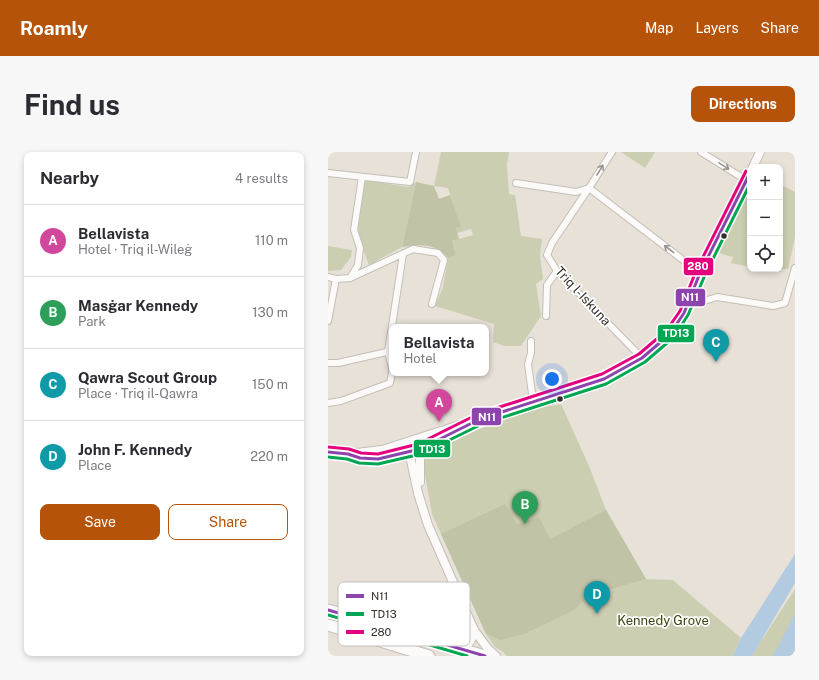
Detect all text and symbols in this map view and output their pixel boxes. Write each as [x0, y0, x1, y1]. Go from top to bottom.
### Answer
text: Roamly [20, 17, 88, 39]
text: Map [645, 20, 673, 36]
text: Layers [695, 20, 739, 36]
text: Share [761, 20, 799, 36]
button: Directions [691, 86, 795, 122]
text: Find us [24, 88, 120, 121]
one-way arrow [718, 162, 729, 170]
one-way arrow [597, 164, 605, 176]
map controls [747, 164, 783, 272]
button: + [747, 164, 783, 200]
text: Nearby [40, 168, 99, 188]
text: 4 results [235, 171, 288, 186]
button: − [747, 200, 783, 236]
text: Bellavista [78, 225, 149, 242]
unlabelled marker [719, 231, 729, 241]
text: A [48, 233, 58, 248]
text: 110 m [255, 233, 288, 248]
button: locate [747, 236, 783, 272]
text: Hotel · Triq il-Wileġ [78, 242, 192, 257]
one-way arrow [664, 245, 675, 253]
line badge: 280 [683, 257, 714, 276]
text: 280 [687, 260, 709, 272]
street label: Triq l-Iskuna [552, 264, 614, 328]
line badge: N11 [675, 288, 706, 307]
text: N11 [681, 291, 699, 303]
text: Masġar Kennedy [78, 297, 198, 314]
text: B [49, 305, 57, 320]
text: 130 m [252, 305, 288, 320]
text: Park [78, 314, 106, 329]
popup [389, 324, 489, 376]
line badge: TD13 [657, 324, 695, 343]
text: TD13 [663, 327, 689, 339]
pin: C [703, 329, 729, 362]
text: Bellavista [403, 334, 475, 351]
text: Hotel [403, 351, 437, 366]
text: Qawra Scout Group [78, 369, 217, 386]
your location [542, 369, 562, 389]
text: C [48, 377, 58, 392]
text: 150 m [252, 377, 288, 392]
text: Place · Triq il-Qawra [78, 386, 198, 401]
pin: A [426, 389, 452, 422]
unlabelled marker [555, 394, 565, 404]
line badge: N11 [471, 407, 502, 426]
text: N11 [478, 411, 496, 423]
line badge: TD13 [413, 439, 451, 458]
text: John F. Kennedy [78, 441, 192, 458]
text: TD13 [419, 443, 445, 455]
text: D [48, 449, 58, 464]
text: 220 m [250, 449, 288, 464]
text: Place [78, 458, 112, 473]
pin: B [512, 491, 538, 524]
button: Save [40, 504, 160, 540]
button: Share [168, 504, 288, 540]
pin: D [584, 581, 610, 614]
legend [338, 582, 470, 646]
text: N11 [371, 590, 388, 602]
text: TD13 [371, 608, 397, 620]
park label: Kennedy Grove [617, 613, 709, 628]
text: 280 [371, 626, 392, 638]

